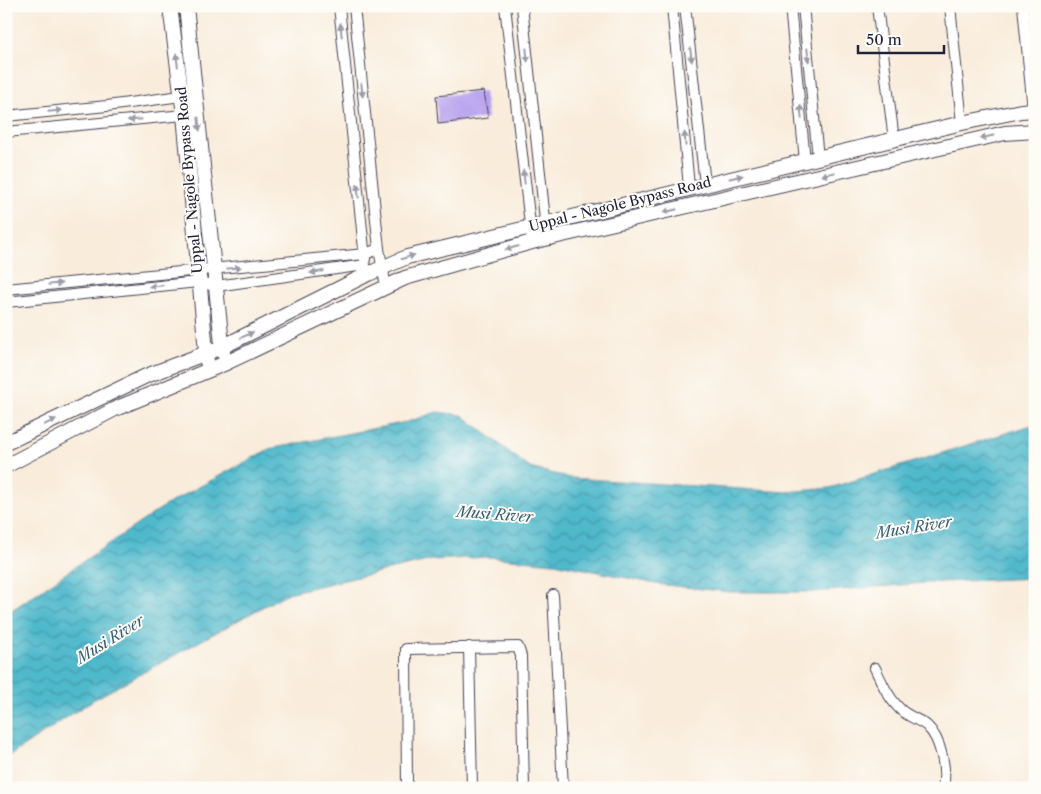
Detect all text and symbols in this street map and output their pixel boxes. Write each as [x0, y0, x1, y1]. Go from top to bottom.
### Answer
one-way arrow [337, 22, 345, 38]
scale bar [858, 22, 945, 54]
text: 50 m [866, 30, 902, 49]
one-way arrow [523, 47, 531, 63]
one-way arrow [687, 47, 695, 63]
one-way arrow [804, 47, 812, 63]
one-way arrow [173, 52, 181, 68]
one-way arrow [358, 82, 366, 98]
street label: Uppal - Nagole Bypass Road [172, 85, 206, 274]
one-way arrow [797, 104, 805, 120]
one-way arrow [47, 107, 63, 115]
one-way arrow [127, 116, 143, 124]
one-way arrow [195, 117, 203, 133]
one-way arrow [681, 130, 689, 146]
one-way arrow [979, 133, 994, 141]
one-way arrow [520, 168, 528, 184]
one-way arrow [821, 170, 836, 178]
street label: Uppal - Nagole Bypass Road [527, 172, 714, 235]
one-way arrow [729, 172, 745, 180]
one-way arrow [354, 183, 362, 199]
one-way arrow [663, 207, 678, 215]
one-way arrow [504, 244, 519, 252]
one-way arrow [401, 253, 416, 260]
one-way arrow [226, 264, 242, 272]
one-way arrow [309, 268, 325, 276]
one-way arrow [47, 280, 63, 288]
one-way arrow [148, 282, 164, 290]
one-way arrow [239, 331, 254, 340]
one-way arrow [43, 418, 57, 426]
water label: Musi River [454, 502, 535, 526]
water label: Musi River [873, 511, 954, 543]
water label: Musi River [71, 610, 148, 668]

